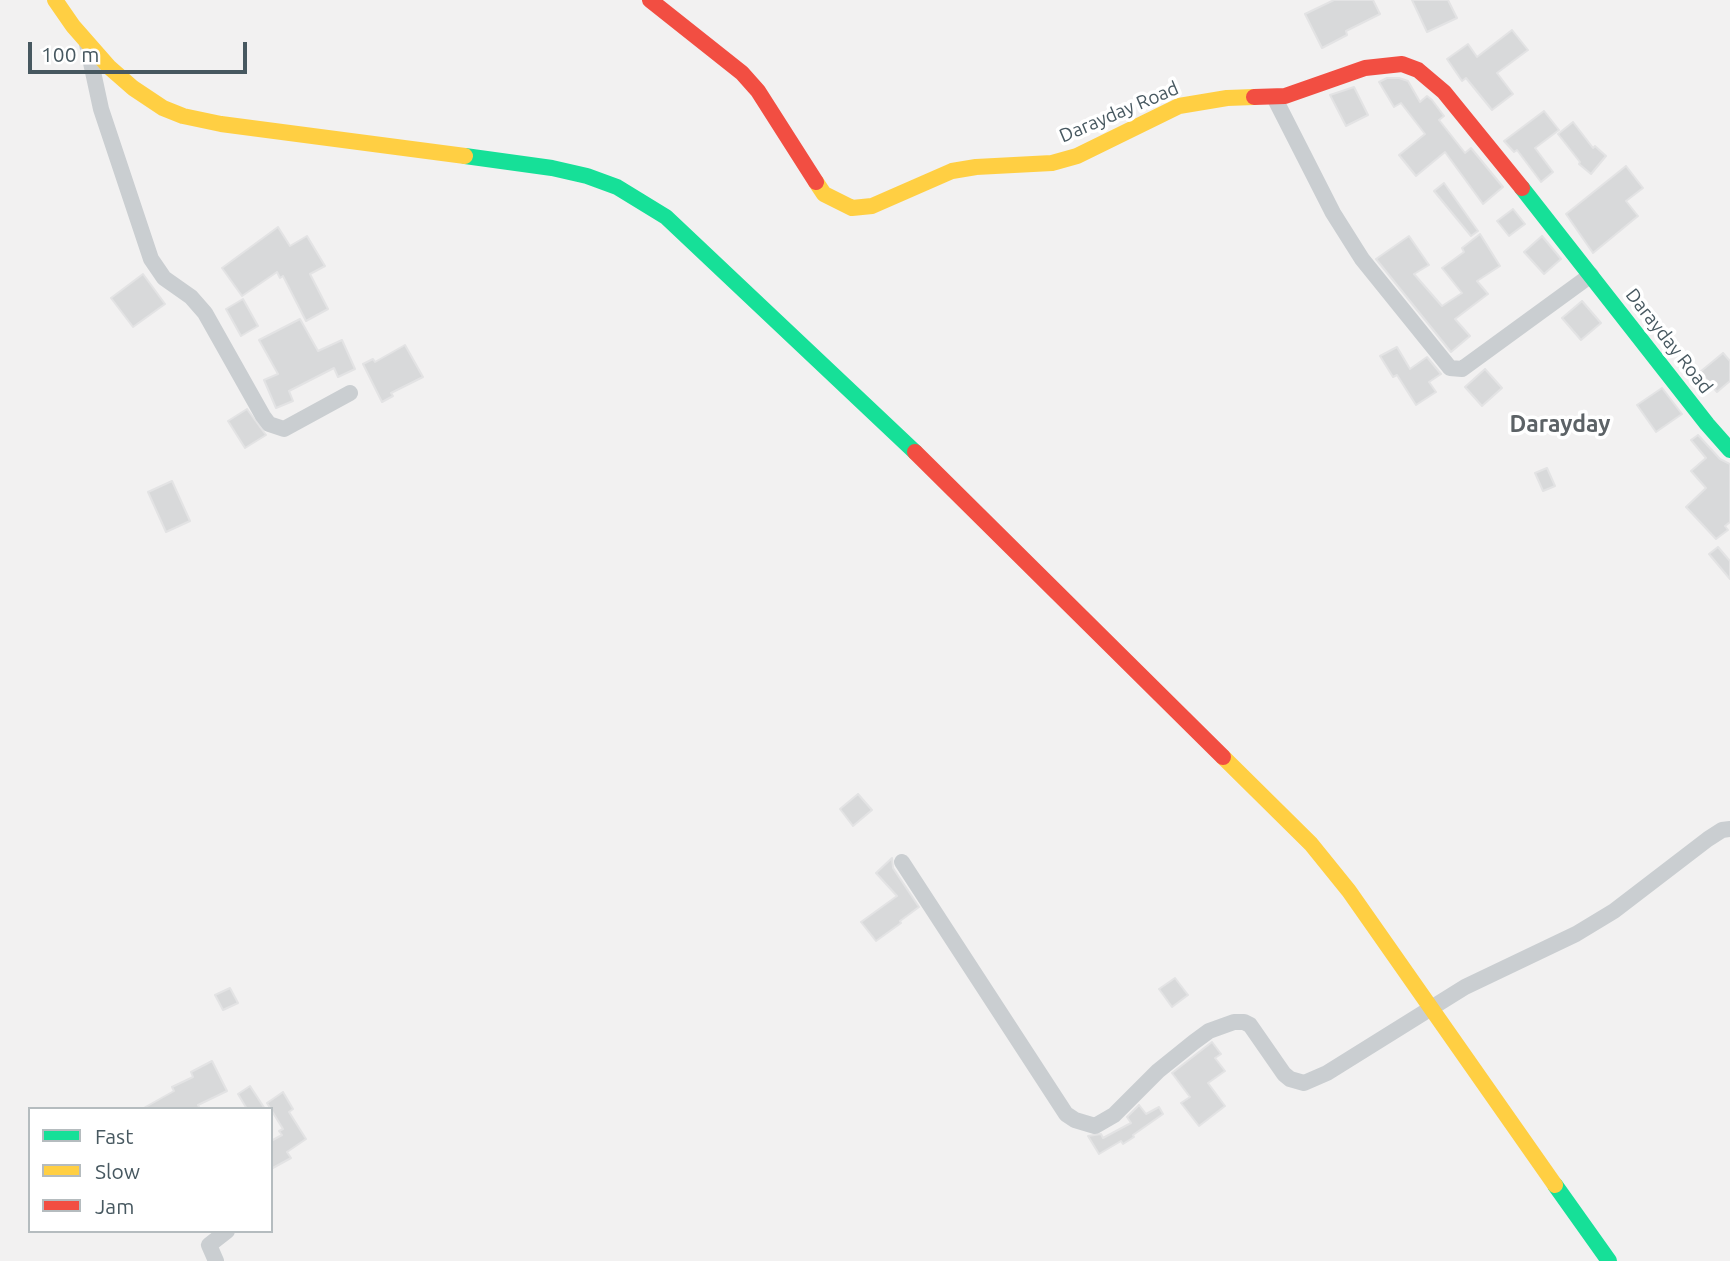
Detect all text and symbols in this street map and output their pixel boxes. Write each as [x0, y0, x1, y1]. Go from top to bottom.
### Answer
scale bar [32, 28, 250, 72]
text: 100 m [41, 42, 99, 66]
street label: Darayday Road [1056, 77, 1182, 147]
street label: Darayday Road [1621, 284, 1717, 398]
district label: Darayday [1510, 410, 1610, 438]
legend [28, 1107, 273, 1233]
text: Fast [95, 1124, 133, 1148]
text: Slow [95, 1159, 140, 1183]
text: Jam [95, 1194, 134, 1218]

